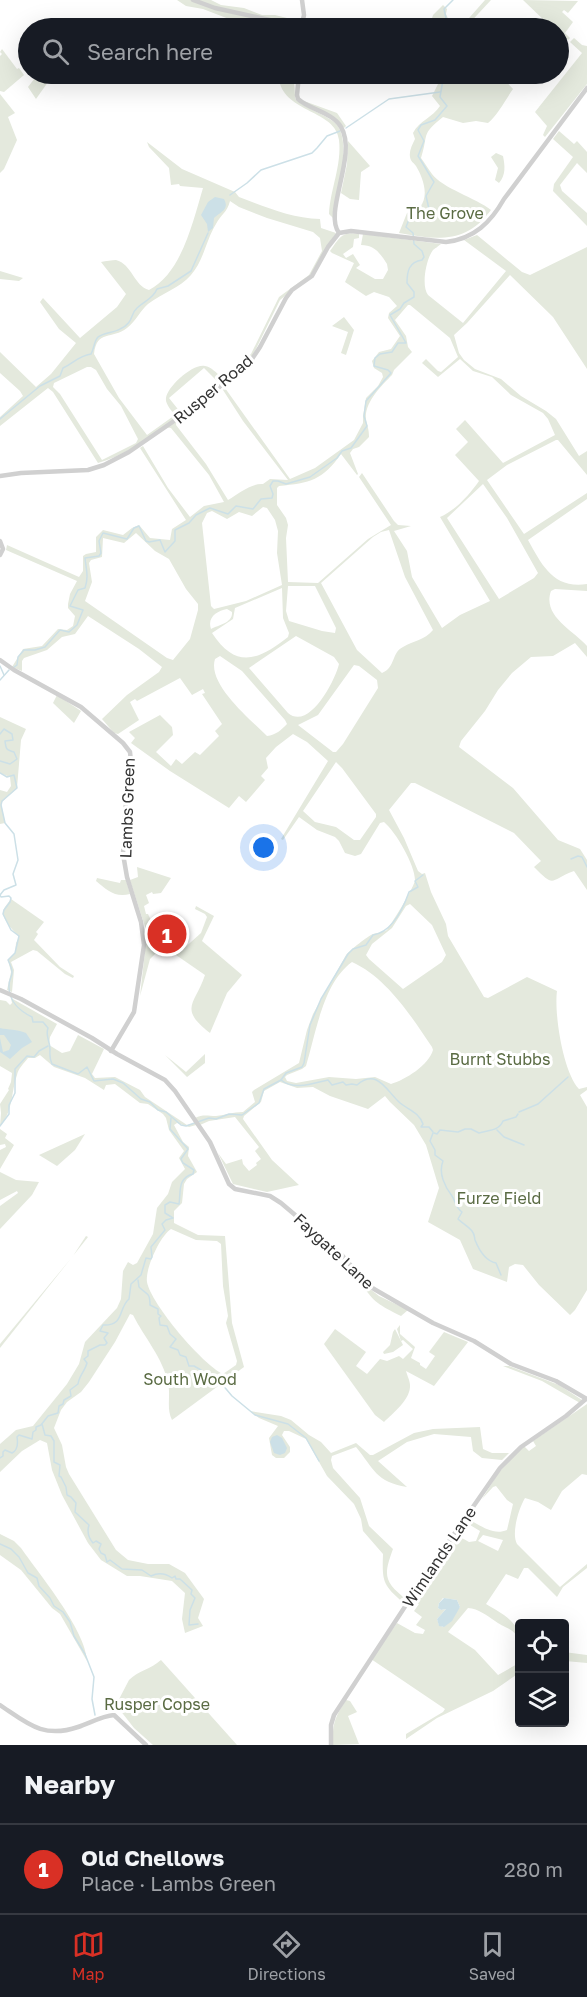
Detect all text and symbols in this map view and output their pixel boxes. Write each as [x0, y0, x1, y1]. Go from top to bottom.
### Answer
search box [18, 18, 569, 84]
icon: search [39, 35, 72, 68]
text: Search here [87, 38, 213, 65]
park label: The Grove [406, 203, 484, 223]
street label: Rusper Road [169, 350, 257, 428]
street label: Lambs Green [115, 757, 139, 859]
your location [249, 833, 278, 862]
pin: 1 [148, 912, 186, 956]
park label: Burnt Stubbs [450, 1049, 550, 1069]
park label: Furze Field [457, 1188, 541, 1208]
street label: Faygate Lane [290, 1209, 378, 1293]
park label: South Wood [143, 1369, 237, 1389]
street label: Wimlands Lane [398, 1503, 480, 1611]
map controls [515, 1619, 569, 1727]
button: locate [515, 1619, 569, 1673]
button: layers [515, 1673, 569, 1727]
park label: Rusper Copse [104, 1694, 210, 1714]
text: Nearby [24, 1769, 115, 1800]
text: Old Chellows [81, 1844, 224, 1871]
text: 1 [38, 1857, 49, 1881]
text: 280 m [504, 1857, 563, 1881]
text: Place · Lambs Green [81, 1871, 276, 1895]
tab: Map [72, 1928, 105, 1984]
tab: Directions [248, 1928, 326, 1984]
tab: Saved [469, 1928, 515, 1984]

